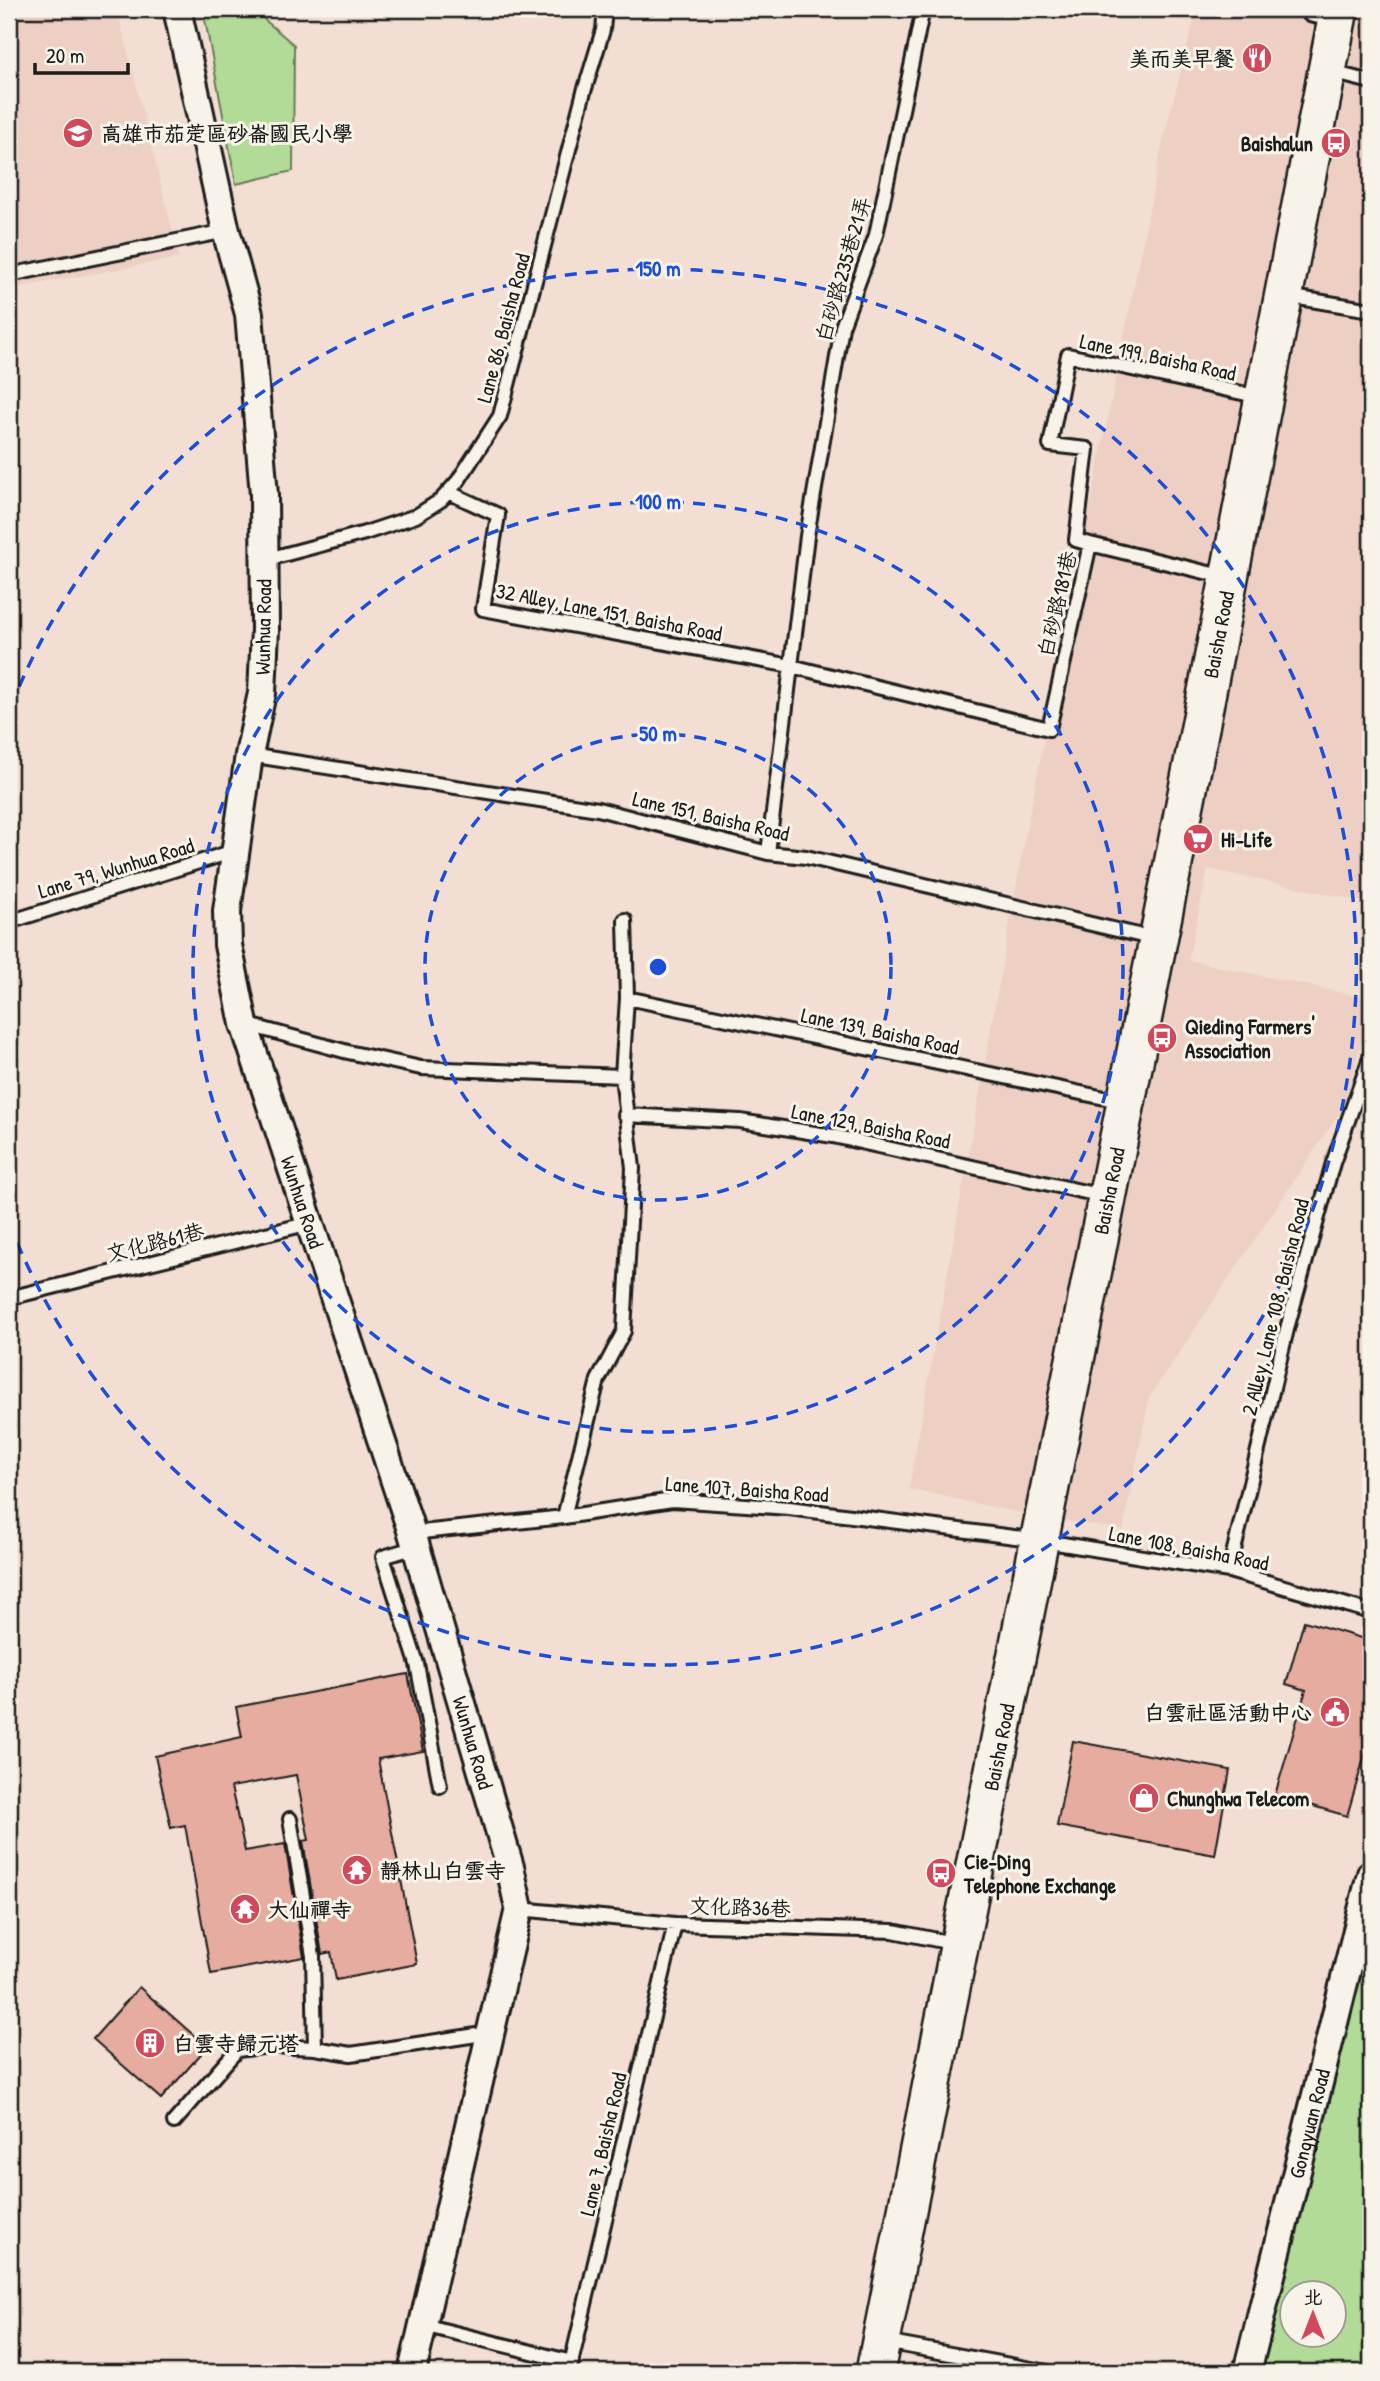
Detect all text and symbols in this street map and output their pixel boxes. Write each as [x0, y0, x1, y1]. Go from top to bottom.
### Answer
scale bar [35, 32, 128, 76]
text: 20 m [46, 41, 84, 70]
restaurant icon: 美而美早餐 [1240, 41, 1274, 75]
place label: 美而美早餐 [1129, 44, 1234, 73]
school or university icon: 高雄市茄萣區砂崙國民小學 [61, 116, 95, 150]
place label: 高雄市茄萣區砂崙國民小學 [101, 119, 353, 148]
bus stop icon: Baishalun [1319, 126, 1353, 160]
place label: Baishalun [1241, 129, 1313, 158]
street label: 白砂路235巷21弄 [808, 193, 878, 345]
street label: Lane 86, Baisha Road [469, 250, 537, 406]
text: 150 m [635, 254, 681, 283]
street label: Lane 199, Baisha Road [1077, 326, 1239, 388]
text: 100 m [635, 487, 681, 516]
street label: 白砂路181巷 [1031, 548, 1083, 660]
street label: 32 Alley, Lane 151, Baisha Road [494, 576, 724, 648]
street label: Wunhua Road [248, 579, 278, 675]
street label: Baisha Road [1195, 589, 1241, 681]
text: 50 m [639, 719, 677, 748]
street label: Lane 151, Baisha Road [630, 784, 792, 848]
supermarket icon: Hi-Life [1181, 822, 1215, 856]
place label: Hi-Life [1221, 825, 1273, 854]
street label: Lane 79, Wunhua Road [35, 831, 197, 905]
centre of rings [646, 955, 670, 979]
street label: Lane 139, Baisha Road [798, 1000, 962, 1062]
place label: Qieding Farmers' Association [1185, 1012, 1315, 1065]
bus stop icon: Qieding Farmers' Association [1145, 1021, 1179, 1055]
street label: Lane 129, Baisha Road [789, 1096, 953, 1156]
street label: Baisha Road [1086, 1145, 1131, 1237]
street label: Wunhua Road [274, 1152, 331, 1252]
street label: 2 Alley, Lane 108, Baisha Road [1234, 1196, 1316, 1418]
street label: 文化路61巷 [103, 1216, 207, 1268]
street label: Lane 107, Baisha Road [665, 1469, 829, 1509]
street label: Lane 108, Baisha Road [1107, 1518, 1271, 1578]
street label: Wunhua Road [446, 1693, 501, 1792]
public building icon: 白雲社區活動中心 [1318, 1695, 1352, 1729]
place label: 白雲社區活動中心 [1144, 1698, 1312, 1727]
street label: Baisha Road [976, 1701, 1021, 1793]
shop icon: Chunghwa Telecom [1127, 1781, 1161, 1815]
place label: Chunghwa Telecom [1167, 1784, 1309, 1814]
place label: Cie-Ding Telephone Exchange [963, 1847, 1117, 1901]
temple icon: 靜林山白雲寺 [340, 1853, 374, 1887]
place label: 靜林山白雲寺 [380, 1856, 506, 1885]
bus stop icon: Cie-Ding Telephone Exchange [924, 1856, 958, 1890]
street label: 文化路36巷 [689, 1891, 791, 1923]
temple icon: 大仙禪寺 [228, 1892, 262, 1926]
place label: 大仙禪寺 [268, 1895, 352, 1924]
building icon: 白雲寺歸元塔 [133, 2026, 167, 2060]
place label: 白雲寺歸元塔 [173, 2029, 299, 2058]
street label: Gongyuan Road [1281, 2066, 1336, 2181]
street label: Lane 7, Baisha Road [572, 2070, 634, 2218]
north arrow [1278, 2280, 1348, 2350]
text: 北 [1303, 2284, 1323, 2310]

